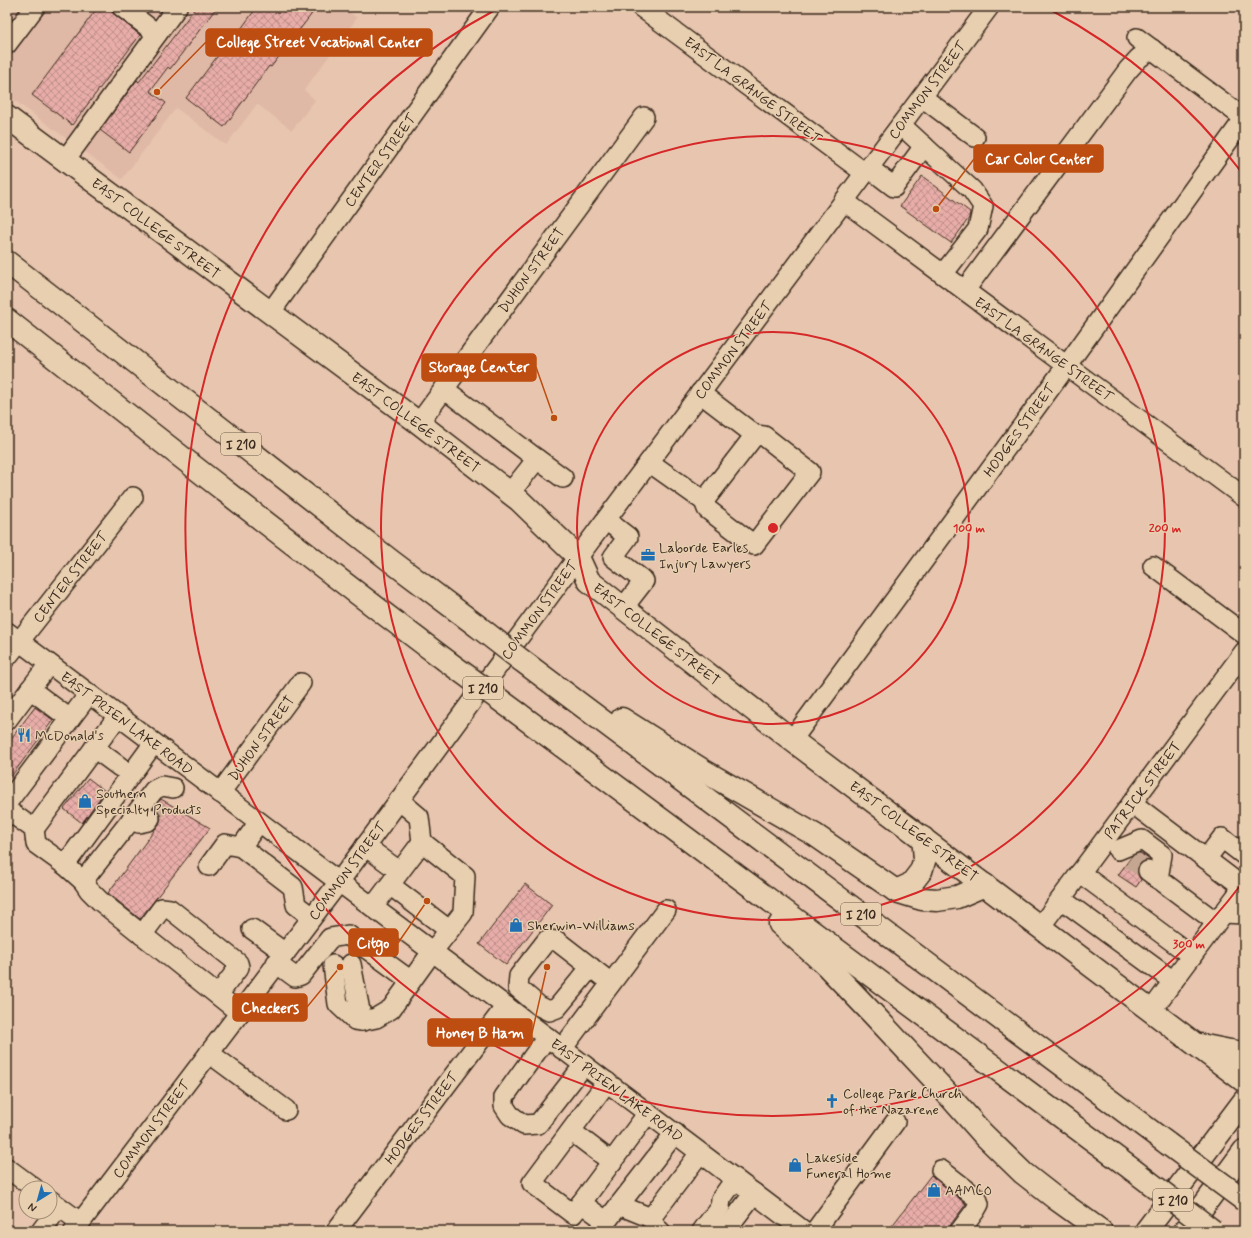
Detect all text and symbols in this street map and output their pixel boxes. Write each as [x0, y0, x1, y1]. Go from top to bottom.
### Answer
callout: College Street Vocational Center [206, 29, 432, 56]
text: College Street Vocational Center [216, 33, 423, 54]
street label: EAST LA GRANGE STREET [680, 33, 825, 149]
street label: COMMON STREET [885, 38, 971, 143]
street label: CENTER STREET [341, 110, 421, 211]
callout: Car Color Center [974, 145, 1103, 172]
text: Car Color Center [985, 150, 1094, 170]
street label: EAST COLLEGE STREET [88, 175, 223, 283]
street label: DUHON STREET [495, 224, 569, 317]
street label: EAST LA GRANGE STREET [970, 293, 1117, 407]
street label: COMMON STREET [691, 298, 777, 403]
callout: Storage Center [422, 354, 536, 381]
text: Storage Center [429, 358, 530, 379]
street label: EAST COLLEGE STREET [348, 369, 483, 477]
street label: HODGES STREET [980, 380, 1060, 481]
road number: I 210 [221, 433, 261, 455]
centre of rings [766, 521, 780, 535]
text: 100 m [953, 521, 986, 537]
text: 200 m [1149, 521, 1182, 537]
street label: CENTER STREET [29, 528, 112, 627]
place label: Laborde Earles Injury Lawyers [659, 539, 751, 573]
office icon: Laborde Earles Injury Lawyers [640, 547, 656, 563]
street label: COMMON STREET [498, 557, 582, 664]
street label: EAST COLLEGE STREET [589, 580, 723, 690]
street label: EAST PRIEN LAKE ROAD [57, 668, 196, 779]
road number: I 210 [463, 677, 503, 699]
street label: DUHON STREET [225, 692, 299, 785]
restaurant icon: McDonald's [16, 727, 32, 743]
place label: McDonald's [35, 727, 104, 745]
street label: PATRICK STREET [1100, 738, 1185, 843]
street label: EAST COLLEGE STREET [846, 778, 981, 886]
place label: Southern Specialty Products [96, 785, 201, 819]
shop icon: Southern Specialty Products [77, 793, 93, 809]
street label: COMMON STREET [305, 819, 391, 924]
road number: I 210 [841, 903, 881, 925]
shop icon: Sherwin-Williams [508, 917, 524, 933]
place label: Sherwin-Williams [527, 917, 635, 935]
callout: Citgo [349, 929, 398, 956]
text: Citgo [357, 934, 389, 956]
text: 300 m [1173, 937, 1206, 953]
callout: Checkers [233, 994, 307, 1021]
text: Checkers [241, 999, 299, 1019]
callout: Honey B Ham [428, 1019, 532, 1046]
text: Honey B Ham [436, 1024, 524, 1044]
street label: EAST PRIEN LAKE ROAD [547, 1035, 686, 1146]
street label: HODGES STREET [381, 1068, 463, 1168]
street label: COMMON STREET [109, 1077, 195, 1182]
place label: College Park Church of the Nazarene [843, 1085, 962, 1119]
church icon: College Park Church of the Nazarene [824, 1093, 840, 1109]
place label: Lakeside Funeral Home [806, 1149, 891, 1183]
shop icon: Lakeside Funeral Home [787, 1157, 803, 1173]
north arrow [18, 1180, 58, 1220]
shop icon: AAMCO [926, 1182, 942, 1198]
place label: AAMCO [945, 1182, 992, 1200]
road number: I 210 [1153, 1189, 1193, 1211]
text: N [25, 1199, 40, 1215]

